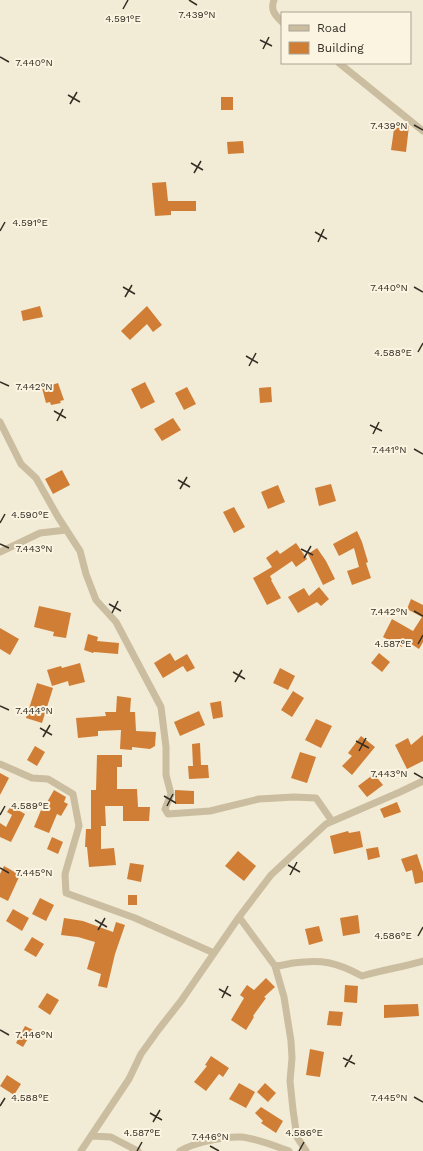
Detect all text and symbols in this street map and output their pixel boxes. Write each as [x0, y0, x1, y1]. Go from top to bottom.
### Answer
text: 7.439°N [178, 9, 216, 20]
legend [281, 12, 411, 64]
text: 4.591°E [105, 13, 141, 24]
text: Road [317, 21, 346, 35]
text: Building [317, 41, 364, 55]
text: 7.440°N [15, 57, 53, 68]
text: 7.439°N [370, 120, 408, 131]
text: 4.591°E [12, 217, 48, 228]
text: 7.440°N [370, 282, 408, 293]
text: 4.588°E [374, 347, 412, 358]
text: 7.442°N [15, 381, 53, 392]
text: 7.441°N [371, 444, 407, 455]
text: 4.590°E [11, 509, 49, 520]
text: 7.443°N [15, 543, 53, 554]
text: 7.442°N [370, 606, 408, 617]
text: 4.587°E [375, 638, 411, 649]
text: 7.444°N [15, 705, 53, 716]
text: 7.443°N [370, 768, 408, 779]
text: 4.589°E [11, 800, 49, 811]
text: 7.445°N [15, 867, 53, 878]
text: 4.586°E [374, 930, 412, 941]
text: 7.446°N [15, 1029, 53, 1040]
text: 4.588°E [11, 1092, 49, 1103]
text: 7.445°N [370, 1092, 408, 1103]
text: 4.587°E [124, 1127, 160, 1138]
text: 4.586°E [285, 1127, 323, 1138]
text: 7.446°N [191, 1131, 229, 1142]

